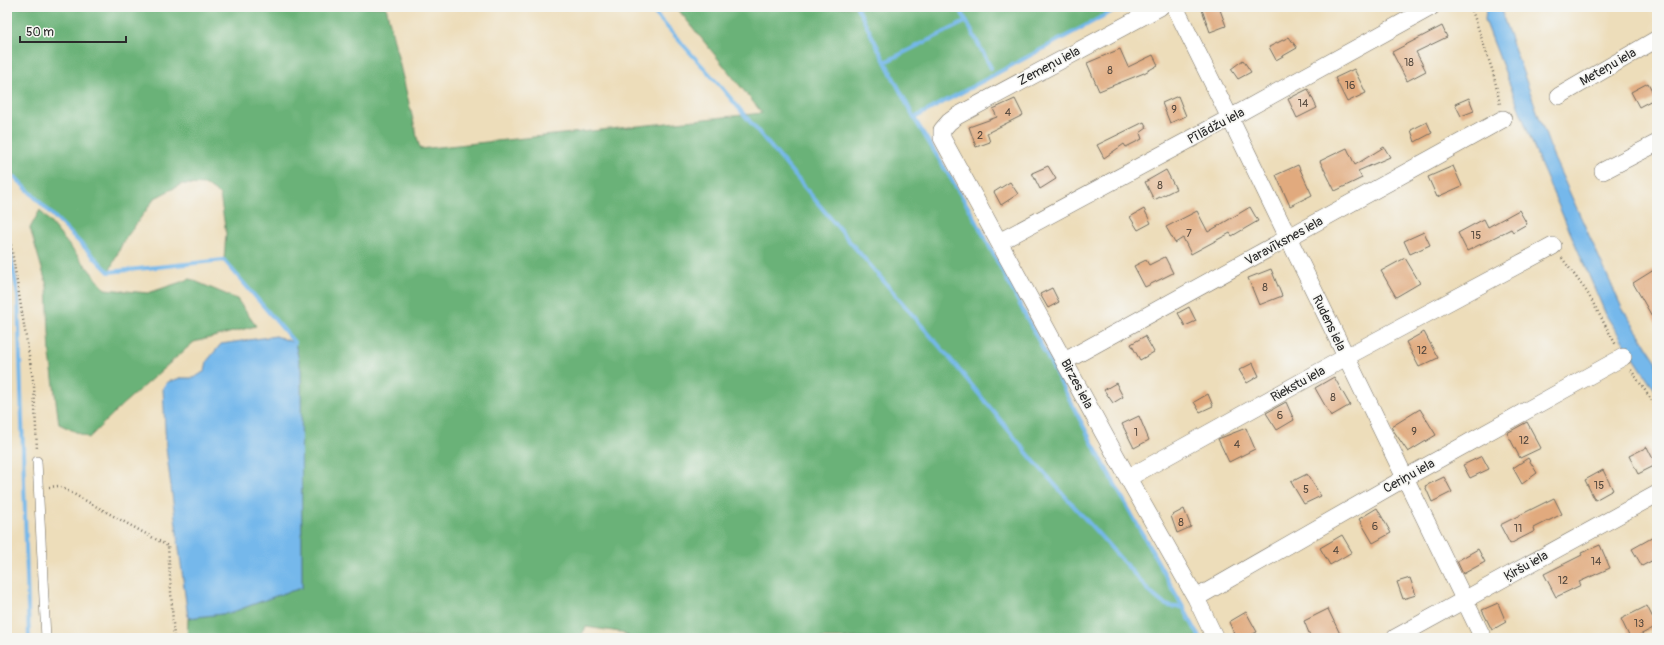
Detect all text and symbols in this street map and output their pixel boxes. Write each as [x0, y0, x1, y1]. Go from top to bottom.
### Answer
scale bar [20, 18, 126, 44]
text: 50 m [26, 25, 54, 40]
street label: Zemeņu iela [1015, 43, 1083, 89]
street label: Meteņu iela [1577, 44, 1639, 90]
house number: 18 [1404, 56, 1414, 69]
house number: 8 [1107, 64, 1113, 77]
house number: 16 [1345, 79, 1355, 92]
house number: 14 [1298, 97, 1309, 110]
house number: 9 [1171, 103, 1177, 116]
street label: Pīlādžu iela [1185, 104, 1247, 148]
house number: 4 [1005, 106, 1012, 119]
house number: 2 [977, 129, 983, 142]
house number: 8 [1157, 179, 1163, 192]
street label: Varavīksnes iela [1242, 213, 1326, 269]
house number: 7 [1186, 227, 1192, 240]
house number: 15 [1471, 229, 1481, 242]
house number: 8 [1262, 281, 1268, 294]
street label: Rudens iela [1309, 292, 1349, 354]
house number: 12 [1417, 344, 1427, 357]
street label: Birzes iela [1057, 356, 1097, 412]
street label: Riekstu iela [1268, 362, 1328, 406]
house number: 8 [1330, 391, 1336, 404]
house number: 6 [1277, 409, 1283, 422]
house number: 9 [1411, 425, 1417, 438]
house number: 1 [1134, 426, 1138, 439]
house number: 12 [1519, 434, 1529, 447]
house number: 4 [1234, 438, 1241, 451]
street label: Ceriņu iela [1380, 455, 1438, 497]
house number: 15 [1594, 479, 1604, 492]
house number: 5 [1303, 483, 1309, 496]
house number: 8 [1178, 516, 1184, 529]
house number: 6 [1372, 520, 1378, 533]
house number: 11 [1514, 522, 1522, 535]
house number: 4 [1333, 544, 1340, 557]
street label: Ķiršu iela [1501, 547, 1551, 585]
house number: 14 [1591, 555, 1602, 568]
house number: 12 [1558, 574, 1568, 587]
house number: 13 [1634, 617, 1644, 630]

